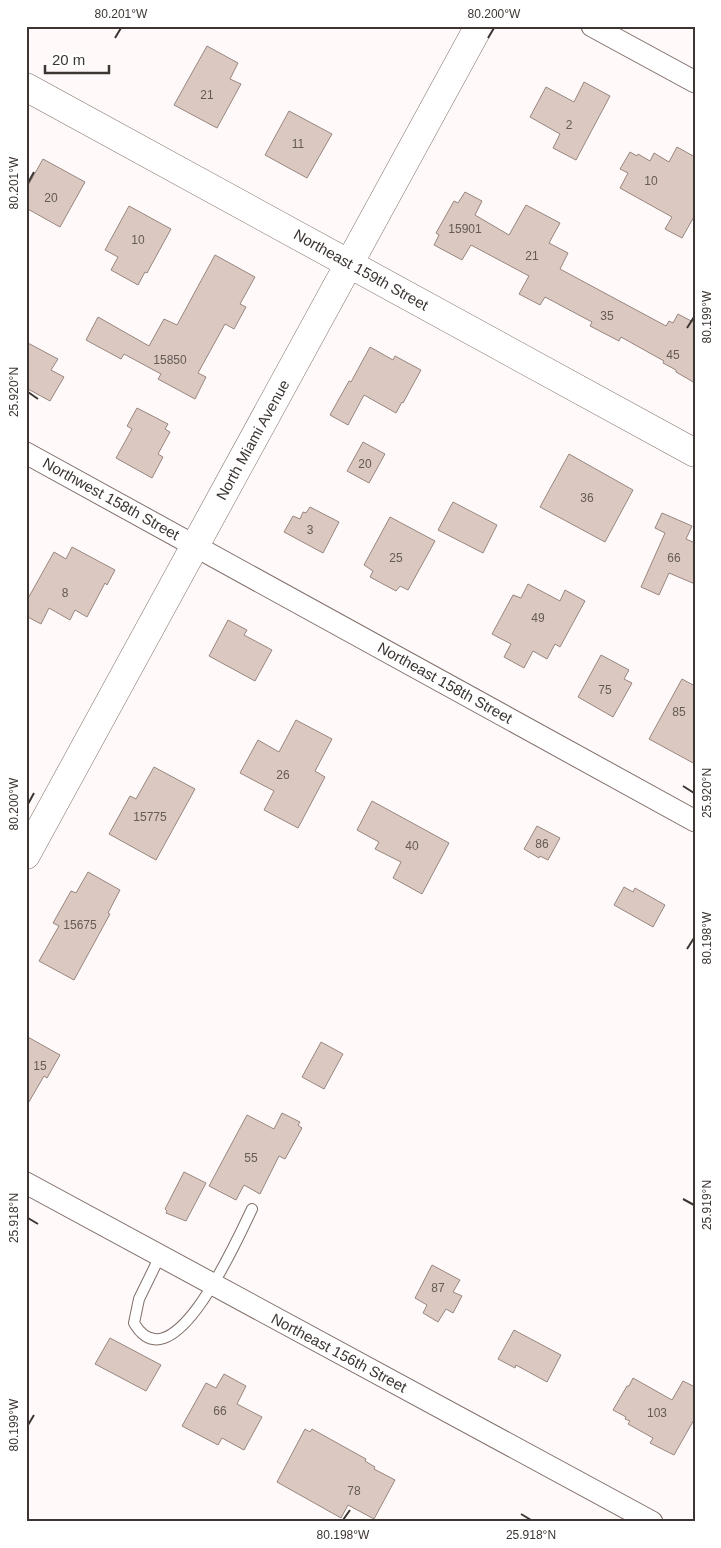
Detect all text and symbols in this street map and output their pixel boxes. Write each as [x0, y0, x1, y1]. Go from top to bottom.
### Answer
text: 80.201°W [95, 7, 148, 21]
text: 80.200°W [468, 7, 521, 21]
scale bar [45, 42, 109, 74]
text: 20 m [52, 51, 85, 68]
house number: 21 [200, 88, 214, 102]
house number: 2 [566, 118, 573, 132]
house number: 11 [292, 137, 305, 151]
text: 80.201°W [7, 156, 21, 209]
house number: 10 [644, 174, 658, 188]
house number: 20 [44, 191, 58, 205]
house number: 15901 [448, 222, 482, 236]
street label: Northeast 159th Street [291, 226, 432, 314]
house number: 10 [131, 233, 145, 247]
house number: 21 [525, 249, 539, 263]
text: 80.199°W [700, 290, 714, 343]
house number: 35 [600, 309, 614, 323]
house number: 45 [666, 348, 680, 362]
house number: 15850 [153, 353, 187, 367]
text: 25.920°N [7, 367, 21, 417]
street label: North Miami Avenue [212, 377, 293, 503]
street label: Northwest 158th Street [40, 454, 183, 544]
house number: 20 [358, 457, 372, 471]
house number: 36 [580, 491, 594, 505]
house number: 3 [307, 523, 314, 537]
house number: 25 [389, 551, 403, 565]
house number: 66 [667, 551, 681, 565]
house number: 8 [62, 586, 69, 600]
house number: 49 [531, 611, 545, 625]
street label: Northeast 158th Street [375, 639, 516, 727]
house number: 75 [598, 683, 612, 697]
house number: 85 [672, 705, 686, 719]
house number: 26 [276, 768, 290, 782]
text: 25.920°N [700, 768, 714, 818]
text: 80.200°W [7, 777, 21, 830]
house number: 15775 [133, 810, 167, 824]
house number: 86 [535, 837, 549, 851]
house number: 40 [405, 839, 419, 853]
text: 80.198°W [700, 911, 714, 964]
house number: 15675 [63, 918, 97, 932]
house number: 15 [33, 1059, 47, 1073]
house number: 55 [244, 1151, 258, 1165]
text: 25.919°N [700, 1180, 714, 1230]
text: 25.918°N [7, 1193, 21, 1243]
house number: 87 [431, 1281, 445, 1295]
street label: Northeast 156th Street [269, 1310, 411, 1396]
text: 80.199°W [7, 1398, 21, 1451]
house number: 66 [213, 1404, 227, 1418]
house number: 103 [647, 1406, 667, 1420]
house number: 78 [347, 1484, 361, 1498]
text: 80.198°W [317, 1528, 370, 1542]
text: 25.918°N [506, 1528, 556, 1542]

